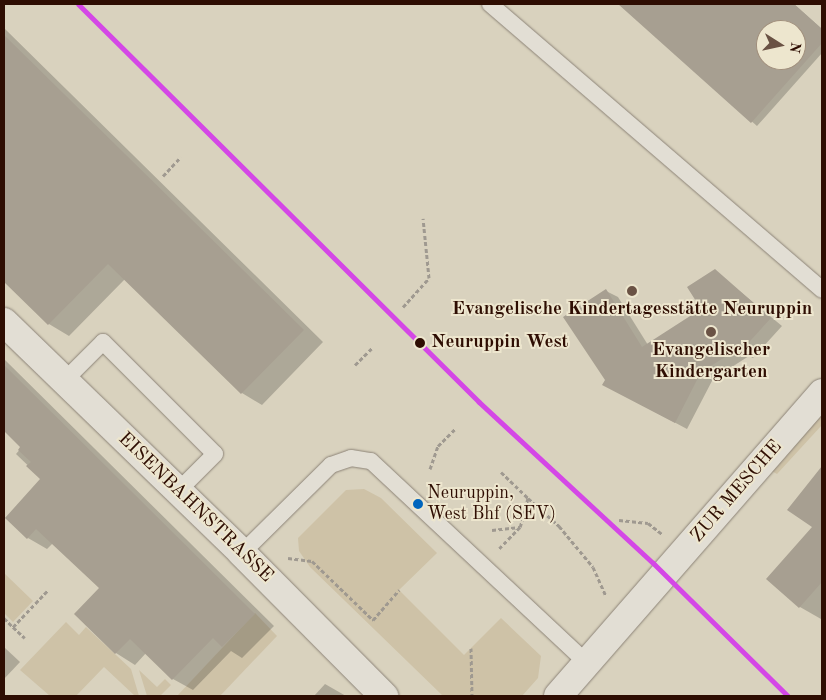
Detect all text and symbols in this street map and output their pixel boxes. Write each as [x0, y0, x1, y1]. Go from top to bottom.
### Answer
north arrow [756, 20, 806, 70]
text: N [787, 41, 803, 54]
marker: Evangelische Kindertagesstätte Neuruppin [626, 285, 638, 297]
place label: Evangelische Kindertagesstätte Neuruppin [452, 299, 812, 321]
marker: Evangelischer Kindergarten [705, 326, 717, 338]
place label: Neuruppin West [431, 332, 568, 354]
marker: Neuruppin West [413, 336, 427, 350]
place label: Evangelischer Kindergarten [652, 340, 770, 384]
street label: EISENBAHNSTRASSE [113, 428, 277, 588]
street label: ZUR MESCHE [686, 436, 788, 548]
place label: Neuruppin, West Bhf (SEV) [427, 483, 556, 526]
marker: Neuruppin, West Bhf (SEV) [413, 499, 423, 509]

